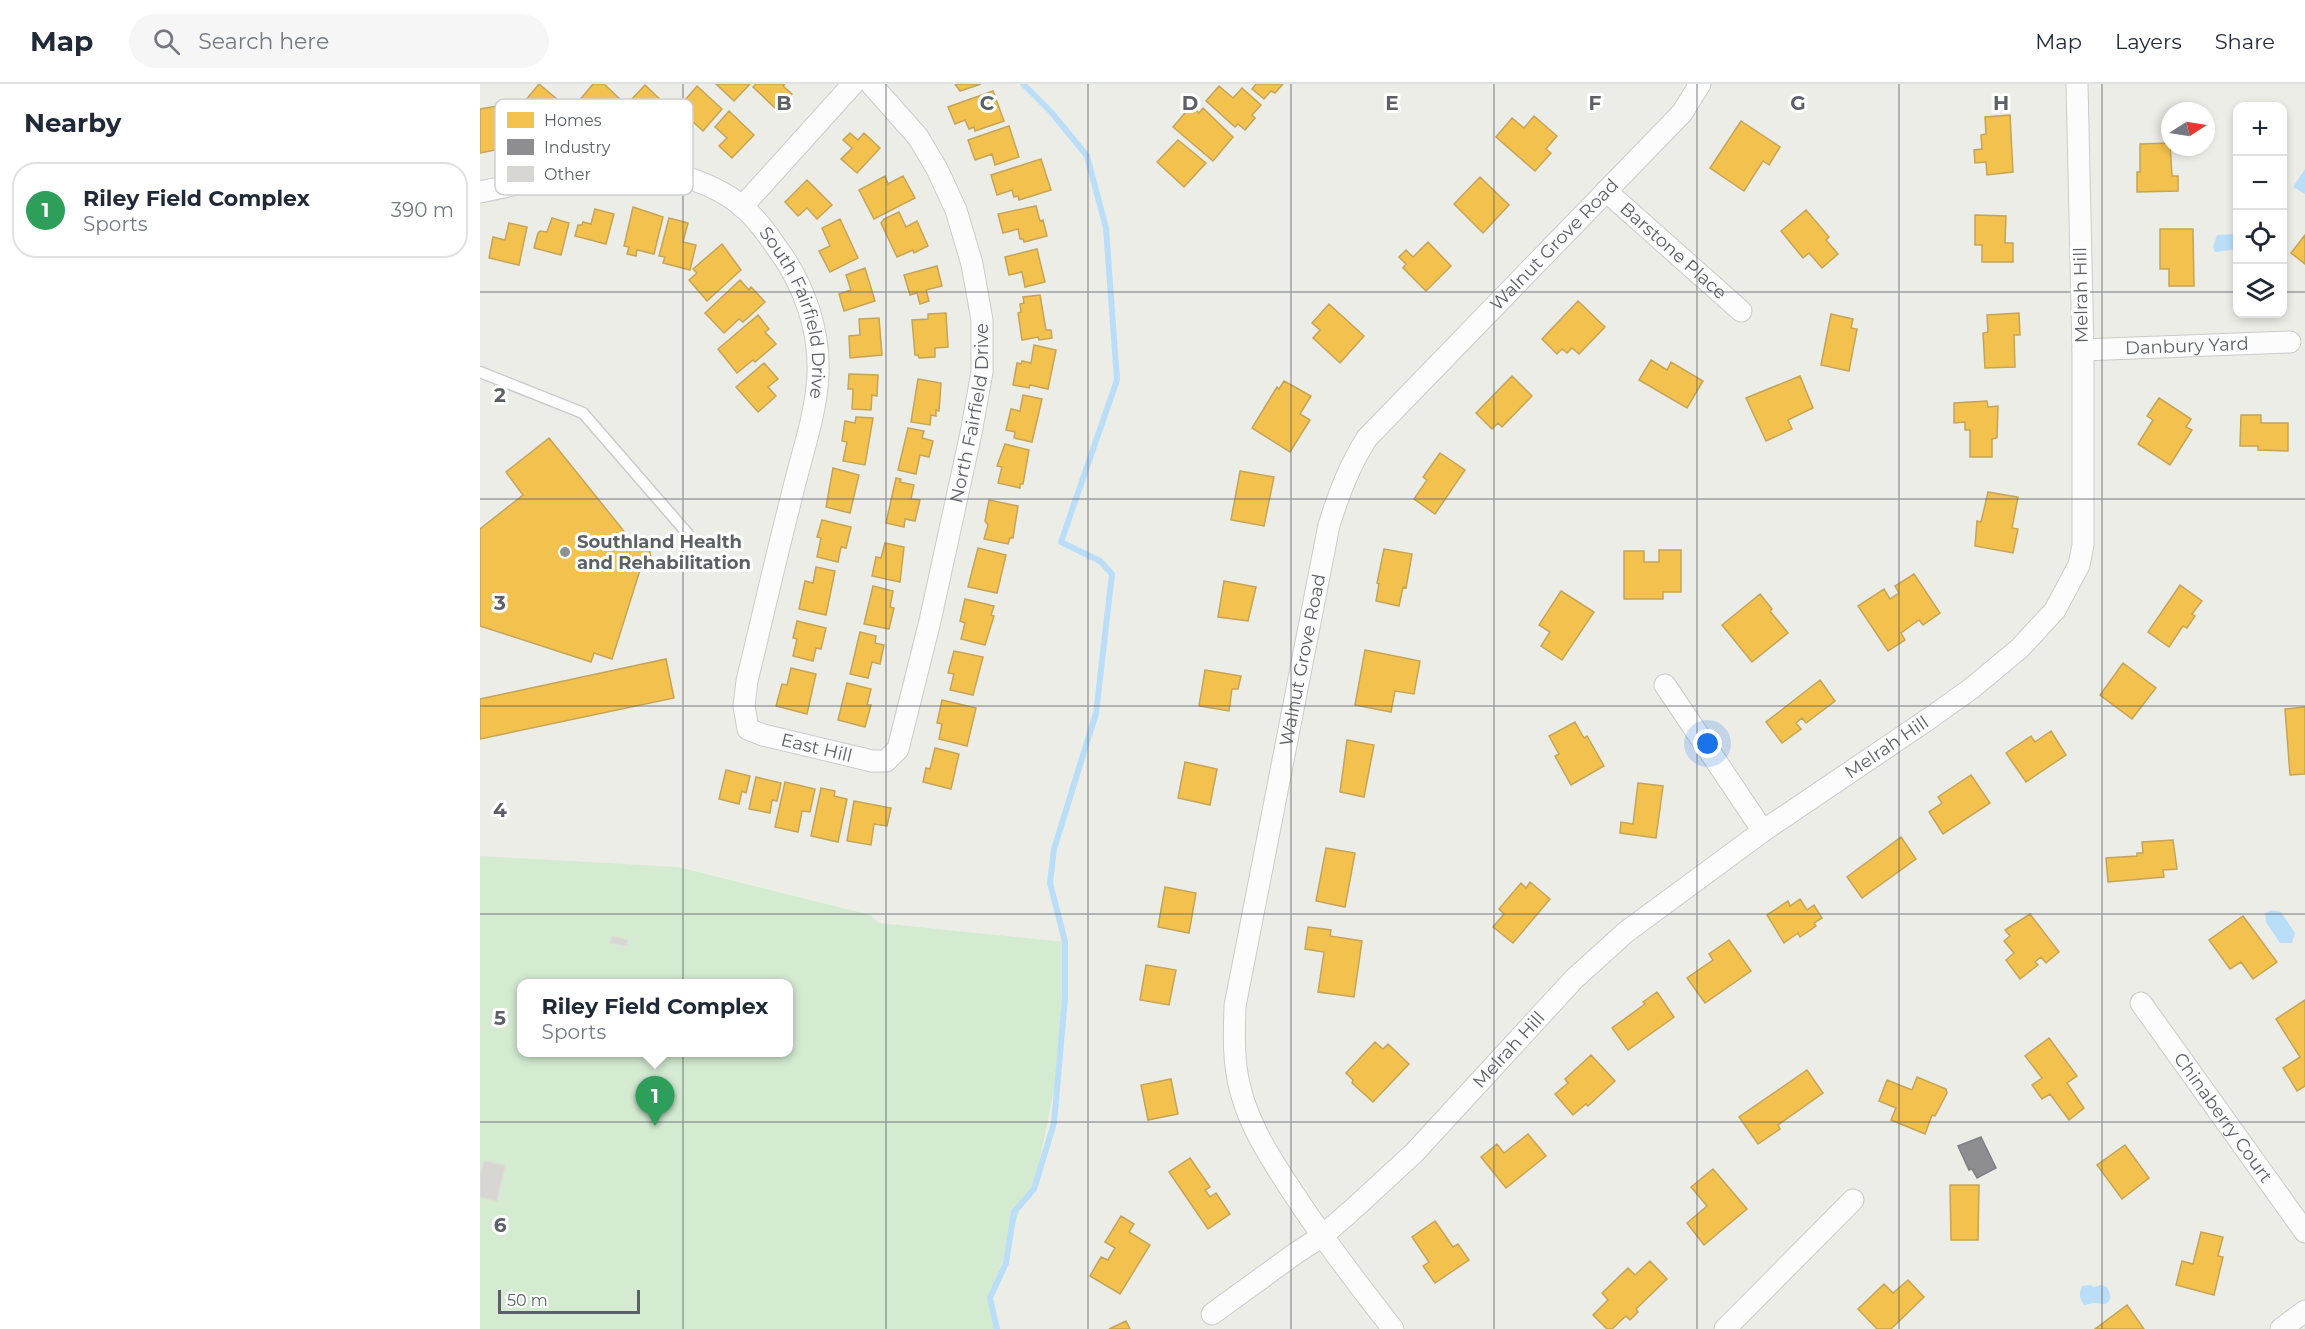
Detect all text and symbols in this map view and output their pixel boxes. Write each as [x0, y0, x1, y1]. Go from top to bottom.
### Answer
search box [129, 14, 549, 68]
text: Map [30, 24, 93, 58]
icon: search [150, 25, 183, 58]
text: Search here [198, 28, 329, 55]
text: Map [2035, 29, 2082, 54]
text: Layers [2115, 29, 2182, 54]
text: Share [2215, 29, 2275, 54]
text: B [776, 91, 792, 115]
text: C [980, 91, 995, 115]
text: D [1182, 91, 1198, 115]
text: E [1385, 91, 1399, 115]
text: F [1589, 91, 1602, 115]
text: G [1790, 91, 1806, 115]
text: H [1993, 91, 2009, 115]
legend [495, 99, 693, 195]
north arrow [2161, 102, 2215, 156]
map controls [2233, 102, 2287, 318]
button: + [2233, 102, 2287, 156]
text: Nearby [24, 107, 121, 139]
text: Homes [544, 111, 602, 130]
text: Industry [544, 138, 611, 157]
button: − [2233, 156, 2287, 210]
text: Other [544, 165, 591, 184]
street label: Walnut Grove Road [1486, 174, 1623, 315]
text: Riley Field Complex [83, 185, 310, 212]
text: 1 [42, 198, 49, 222]
text: 390 m [391, 198, 454, 222]
street label: Barstone Place [1615, 198, 1731, 304]
button: locate [2233, 210, 2287, 264]
text: Sports [83, 212, 148, 236]
street label: South Fairfield Drive [755, 222, 829, 400]
street label: Melrah Hill [2069, 247, 2093, 343]
button: layers [2233, 264, 2287, 318]
street label: North Fairfield Drive [945, 323, 993, 505]
street label: Danbury Yard [2125, 333, 2249, 359]
text: 2 [494, 383, 506, 407]
place label: Southland Health and Rehabilitation [577, 531, 751, 574]
marker: Southland Health and Rehabilitation [558, 545, 572, 559]
street label: Walnut Grove Road [1275, 572, 1330, 748]
text: 3 [493, 591, 506, 615]
street label: Melrah Hill [1841, 711, 1933, 783]
street label: East Hill [779, 729, 854, 767]
your location [1693, 729, 1722, 758]
text: 4 [493, 798, 507, 822]
popup [517, 979, 793, 1057]
text: Riley Field Complex [542, 993, 768, 1020]
text: 5 [494, 1006, 506, 1030]
street label: Melrah Hill [1468, 1007, 1550, 1093]
text: Sports [542, 1020, 606, 1044]
street label: Chinaberry Court [2169, 1048, 2277, 1187]
pin: 1 [636, 1076, 675, 1126]
text: 6 [494, 1213, 507, 1237]
scale bar [498, 1287, 640, 1314]
text: 50 m [507, 1291, 548, 1310]

